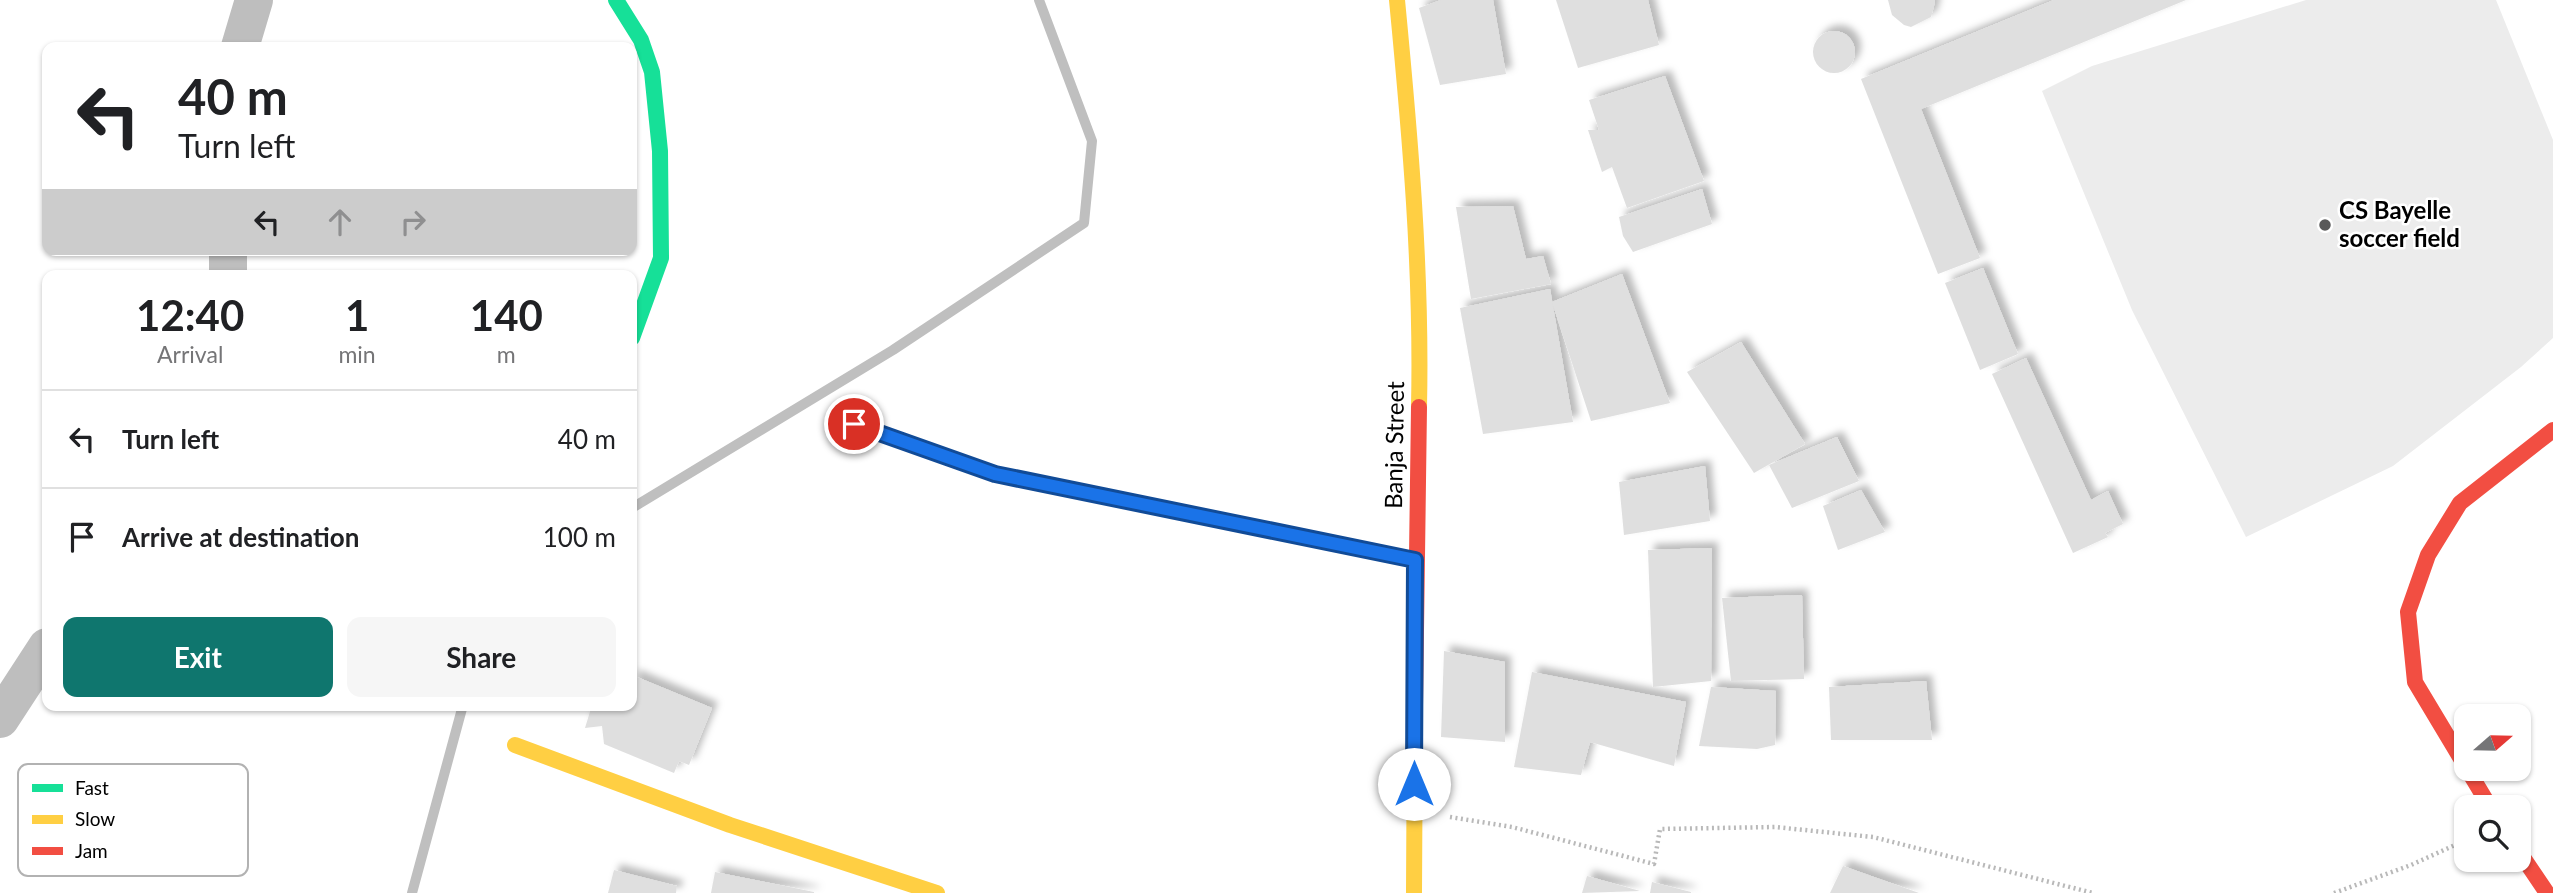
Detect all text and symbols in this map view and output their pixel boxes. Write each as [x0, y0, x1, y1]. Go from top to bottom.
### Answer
text: 40 m [178, 67, 288, 125]
icon: left [63, 70, 154, 161]
text: Turn left [178, 126, 295, 165]
place label: CS Bayelle soccer field [2339, 195, 2460, 252]
icon: left [248, 203, 286, 241]
icon: ahead [321, 203, 359, 241]
icon: right [394, 203, 432, 241]
marker: CS Bayelle soccer field [2317, 217, 2333, 233]
text: 12:40 [136, 290, 244, 340]
text: 1 [345, 290, 369, 340]
text: 140 [470, 290, 543, 340]
text: Arrival [157, 340, 223, 368]
text: min [338, 340, 376, 368]
text: m [497, 340, 516, 368]
street label: Banja Street [1378, 381, 1409, 509]
pin [824, 394, 884, 454]
icon: arrive [835, 405, 873, 443]
icon: left [63, 420, 101, 458]
text: Turn left [122, 423, 219, 455]
text: 40 m [558, 423, 616, 455]
icon: arrive [63, 518, 101, 556]
text: Arrive at destination [122, 521, 359, 553]
text: 100 m [543, 521, 616, 553]
button: Exit [63, 617, 333, 697]
button: Share [347, 617, 616, 697]
north arrow [2454, 704, 2530, 780]
map controls [2454, 704, 2531, 872]
position arrow [1377, 747, 1451, 821]
legend [18, 764, 248, 876]
text: Fast [75, 776, 109, 799]
button: search [2454, 795, 2531, 872]
text: Slow [75, 807, 115, 830]
text: Jam [75, 839, 108, 862]

